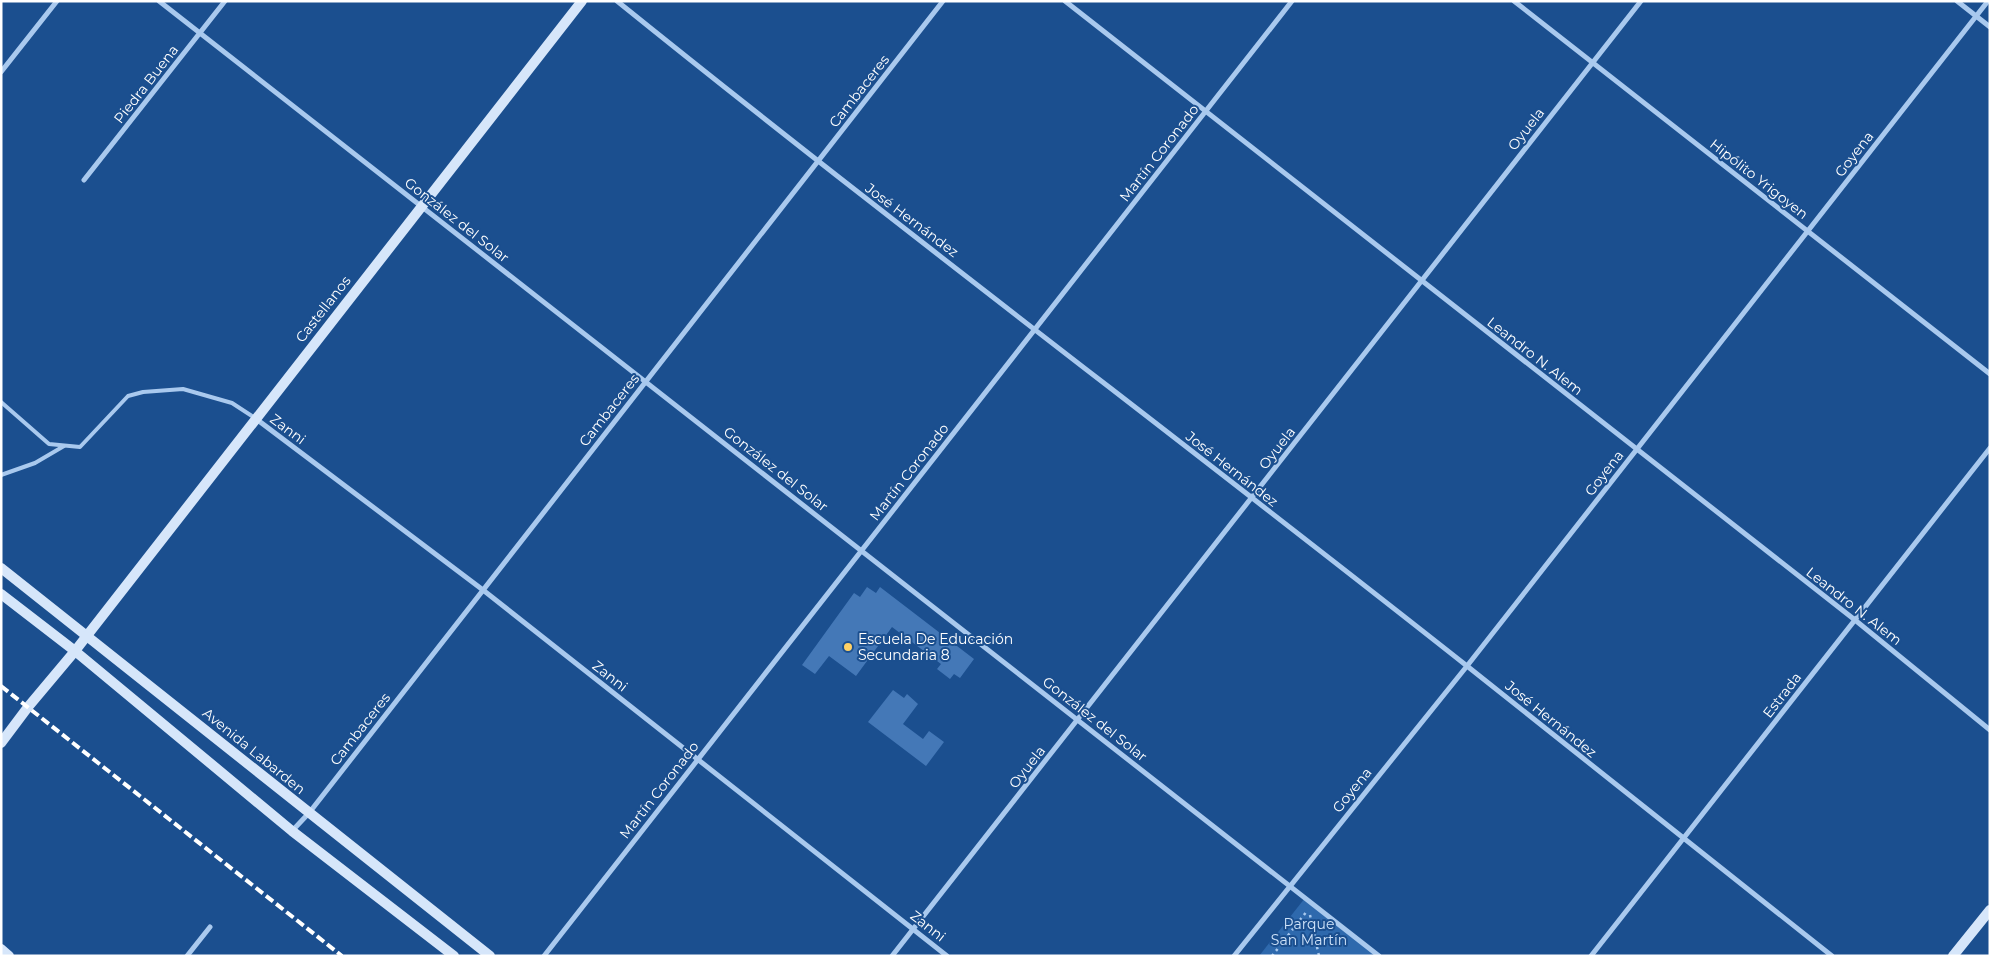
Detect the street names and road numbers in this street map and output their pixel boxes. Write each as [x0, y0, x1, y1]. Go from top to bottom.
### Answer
street label: Piedra Buena [110, 41, 182, 127]
street label: Cambaceres [825, 51, 893, 131]
street label: Martín Coronado [1115, 101, 1203, 205]
street label: Oyuela [1504, 104, 1548, 154]
street label: Goyena [1831, 128, 1877, 180]
street label: Hipólito Yrigoyen [1706, 135, 1812, 223]
street label: González del Solar [401, 174, 513, 267]
street label: José Hernández [861, 178, 962, 261]
street label: Castellanos [291, 272, 355, 346]
street label: Leandro N. Alem [1484, 313, 1586, 399]
street label: Cambaceres [575, 370, 643, 450]
street label: Zanni [267, 410, 309, 448]
street label: Martín Coronado [865, 420, 953, 524]
street label: González del Solar [720, 423, 832, 516]
street label: Oyuela [1255, 423, 1299, 473]
street label: José Hernández [1181, 427, 1282, 511]
street label: Goyena [1581, 447, 1627, 499]
street label: Leandro N. Alem [1803, 563, 1905, 649]
street label: Zanni [589, 657, 631, 695]
street label: Estrada [1759, 669, 1805, 721]
street label: González del Solar [1039, 673, 1151, 766]
street label: José Hernández [1501, 676, 1600, 761]
street label: Cambaceres [326, 689, 394, 769]
street label: Avenida Labarden [199, 704, 309, 798]
street label: Martín Coronado [615, 738, 703, 842]
street label: Oyuela [1005, 742, 1049, 792]
street label: Goyena [1328, 764, 1376, 816]
street label: Zanni [907, 907, 949, 945]

